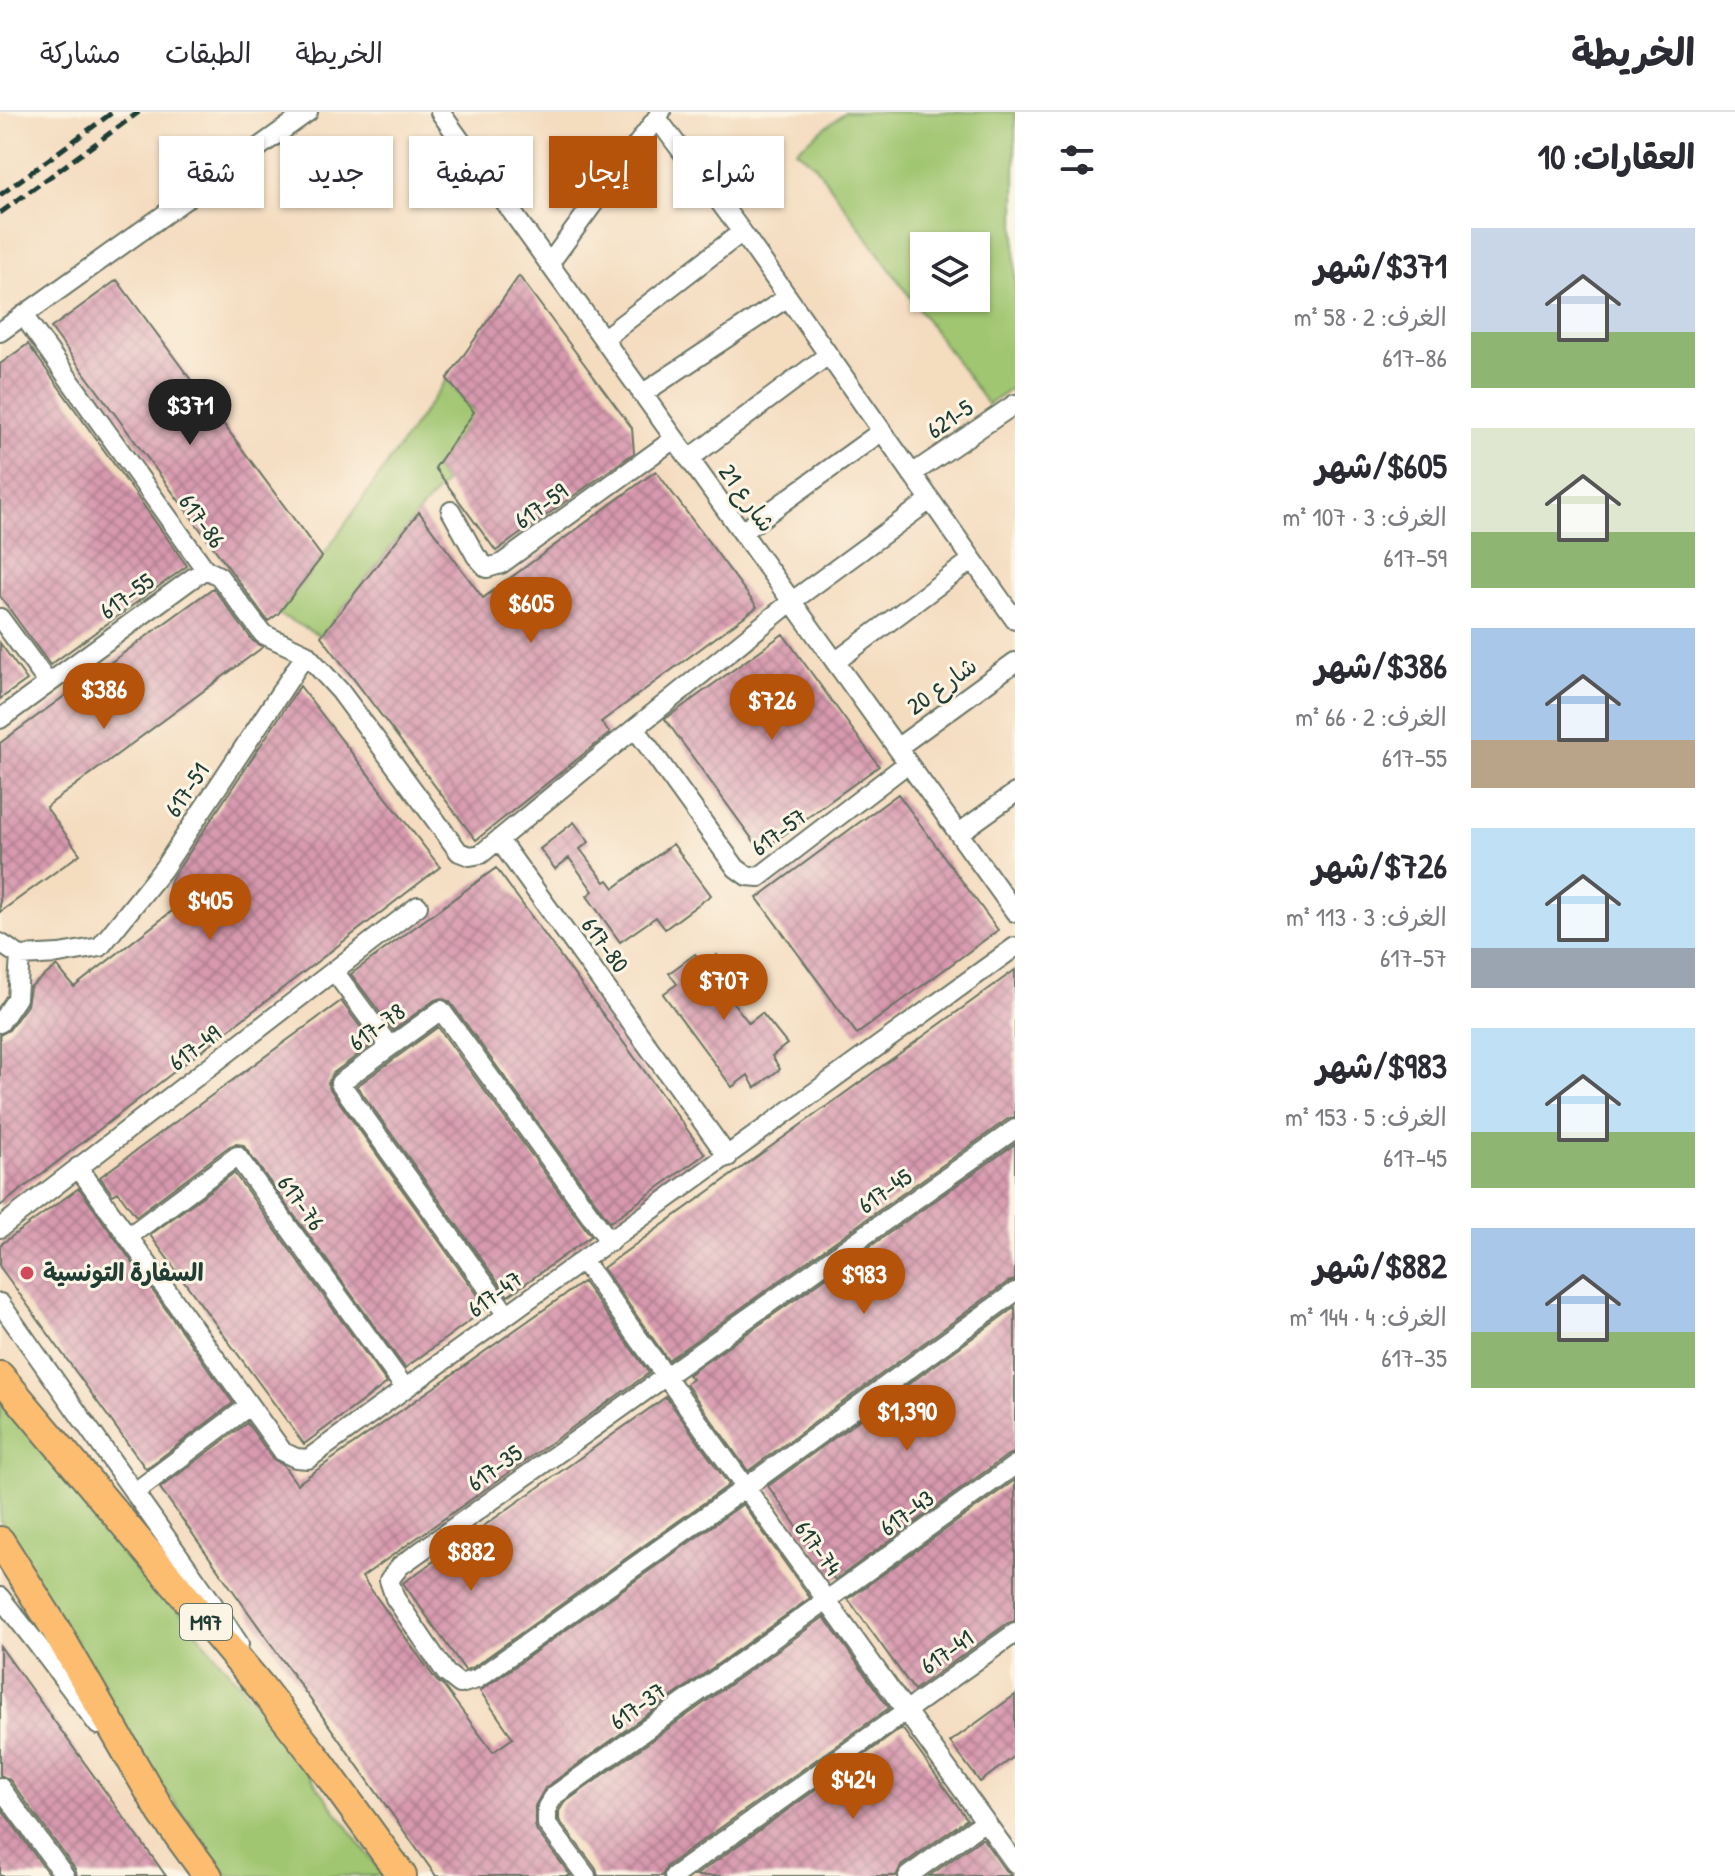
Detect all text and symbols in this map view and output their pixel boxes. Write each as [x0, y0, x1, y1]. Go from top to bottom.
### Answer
text: الخريطة [1571, 26, 1695, 78]
text: مشاركة [40, 34, 121, 72]
text: الطبقات [165, 34, 251, 72]
text: الخريطة [295, 34, 383, 72]
text: العقارات: 10 [1538, 134, 1695, 180]
chip: شقة [159, 136, 264, 208]
chip: جديد [280, 136, 393, 208]
chip: تصفية [409, 136, 533, 208]
chip: إيجار [549, 136, 657, 208]
chip: شراء [673, 136, 784, 208]
icon: filters [1055, 138, 1099, 182]
map controls [910, 232, 990, 312]
button: layers [910, 232, 990, 312]
text: $371/شهر [1314, 243, 1447, 289]
icon: home [1535, 260, 1631, 356]
text: الغرف: 2 · 58 m² [1294, 299, 1447, 334]
text: 617-86 [1382, 340, 1447, 375]
pin: $371 [143, 379, 237, 447]
text: $371 [166, 387, 214, 422]
street label: 621-5 [920, 391, 979, 445]
text: $605/شهر [1316, 443, 1447, 489]
street label: شارع 21 [710, 457, 784, 539]
icon: home [1535, 460, 1631, 556]
street label: 617-59 [507, 475, 574, 535]
street label: 617-86 [172, 487, 233, 554]
text: الغرف: 3 · 107 m² [1283, 499, 1447, 534]
text: 617-59 [1383, 540, 1447, 575]
street label: 617-55 [93, 565, 160, 626]
pin: $605 [484, 577, 578, 645]
text: $605 [508, 585, 554, 620]
text: $386/شهر [1315, 643, 1447, 689]
street label: شارع 20 [900, 649, 984, 723]
icon: home [1535, 660, 1631, 756]
pin: $386 [57, 663, 151, 731]
text: $386 [81, 671, 127, 706]
pin: $726 [725, 674, 819, 742]
text: $726 [748, 682, 796, 717]
text: الغرف: 2 · 66 m² [1295, 699, 1447, 734]
text: 617-55 [1382, 740, 1447, 775]
street label: 617-51 [156, 756, 216, 823]
street label: 617-57 [744, 800, 813, 863]
text: $726/شهر [1313, 843, 1447, 889]
icon: home [1535, 860, 1631, 956]
pin: $405 [163, 874, 257, 942]
text: $405 [187, 882, 233, 917]
text: الغرف: 3 · 113 m² [1286, 899, 1447, 934]
street label: 617-80 [575, 910, 637, 978]
text: 617-57 [1380, 940, 1447, 975]
pin: $707 [677, 954, 771, 1022]
text: $707 [699, 962, 749, 997]
street label: 617-78 [342, 995, 411, 1057]
street label: 617-49 [162, 1017, 227, 1077]
text: $983/شهر [1316, 1043, 1447, 1089]
icon: home [1535, 1060, 1631, 1156]
text: الغرف: 5 · 153 m² [1285, 1099, 1447, 1134]
text: 617-45 [1383, 1140, 1447, 1175]
street label: 617-45 [851, 1160, 918, 1220]
street label: 617-76 [271, 1168, 333, 1237]
text: $882/شهر [1313, 1243, 1447, 1289]
pin: $983 [817, 1248, 911, 1316]
place label: السفارة التونسية [43, 1256, 204, 1288]
text: $983 [841, 1256, 887, 1291]
icon: home [1535, 1260, 1631, 1356]
street label: 617-47 [460, 1262, 528, 1324]
marker: السفارة التونسية [18, 1264, 36, 1282]
text: الغرف: 4 · 144 m² [1289, 1299, 1447, 1334]
text: 617-35 [1381, 1340, 1447, 1375]
pin: $1,390 [842, 1385, 972, 1453]
text: $1,390 [877, 1393, 937, 1428]
street label: 617-35 [460, 1436, 528, 1498]
street label: 617-43 [873, 1482, 940, 1543]
street label: 617-74 [788, 1513, 850, 1581]
pin: $882 [424, 1525, 518, 1593]
text: $882 [447, 1533, 495, 1568]
road number: M97 [180, 1604, 232, 1640]
street label: 617-41 [914, 1622, 979, 1681]
street label: 617-37 [603, 1674, 672, 1737]
pin: $424 [806, 1753, 900, 1821]
text: $424 [831, 1761, 875, 1796]

